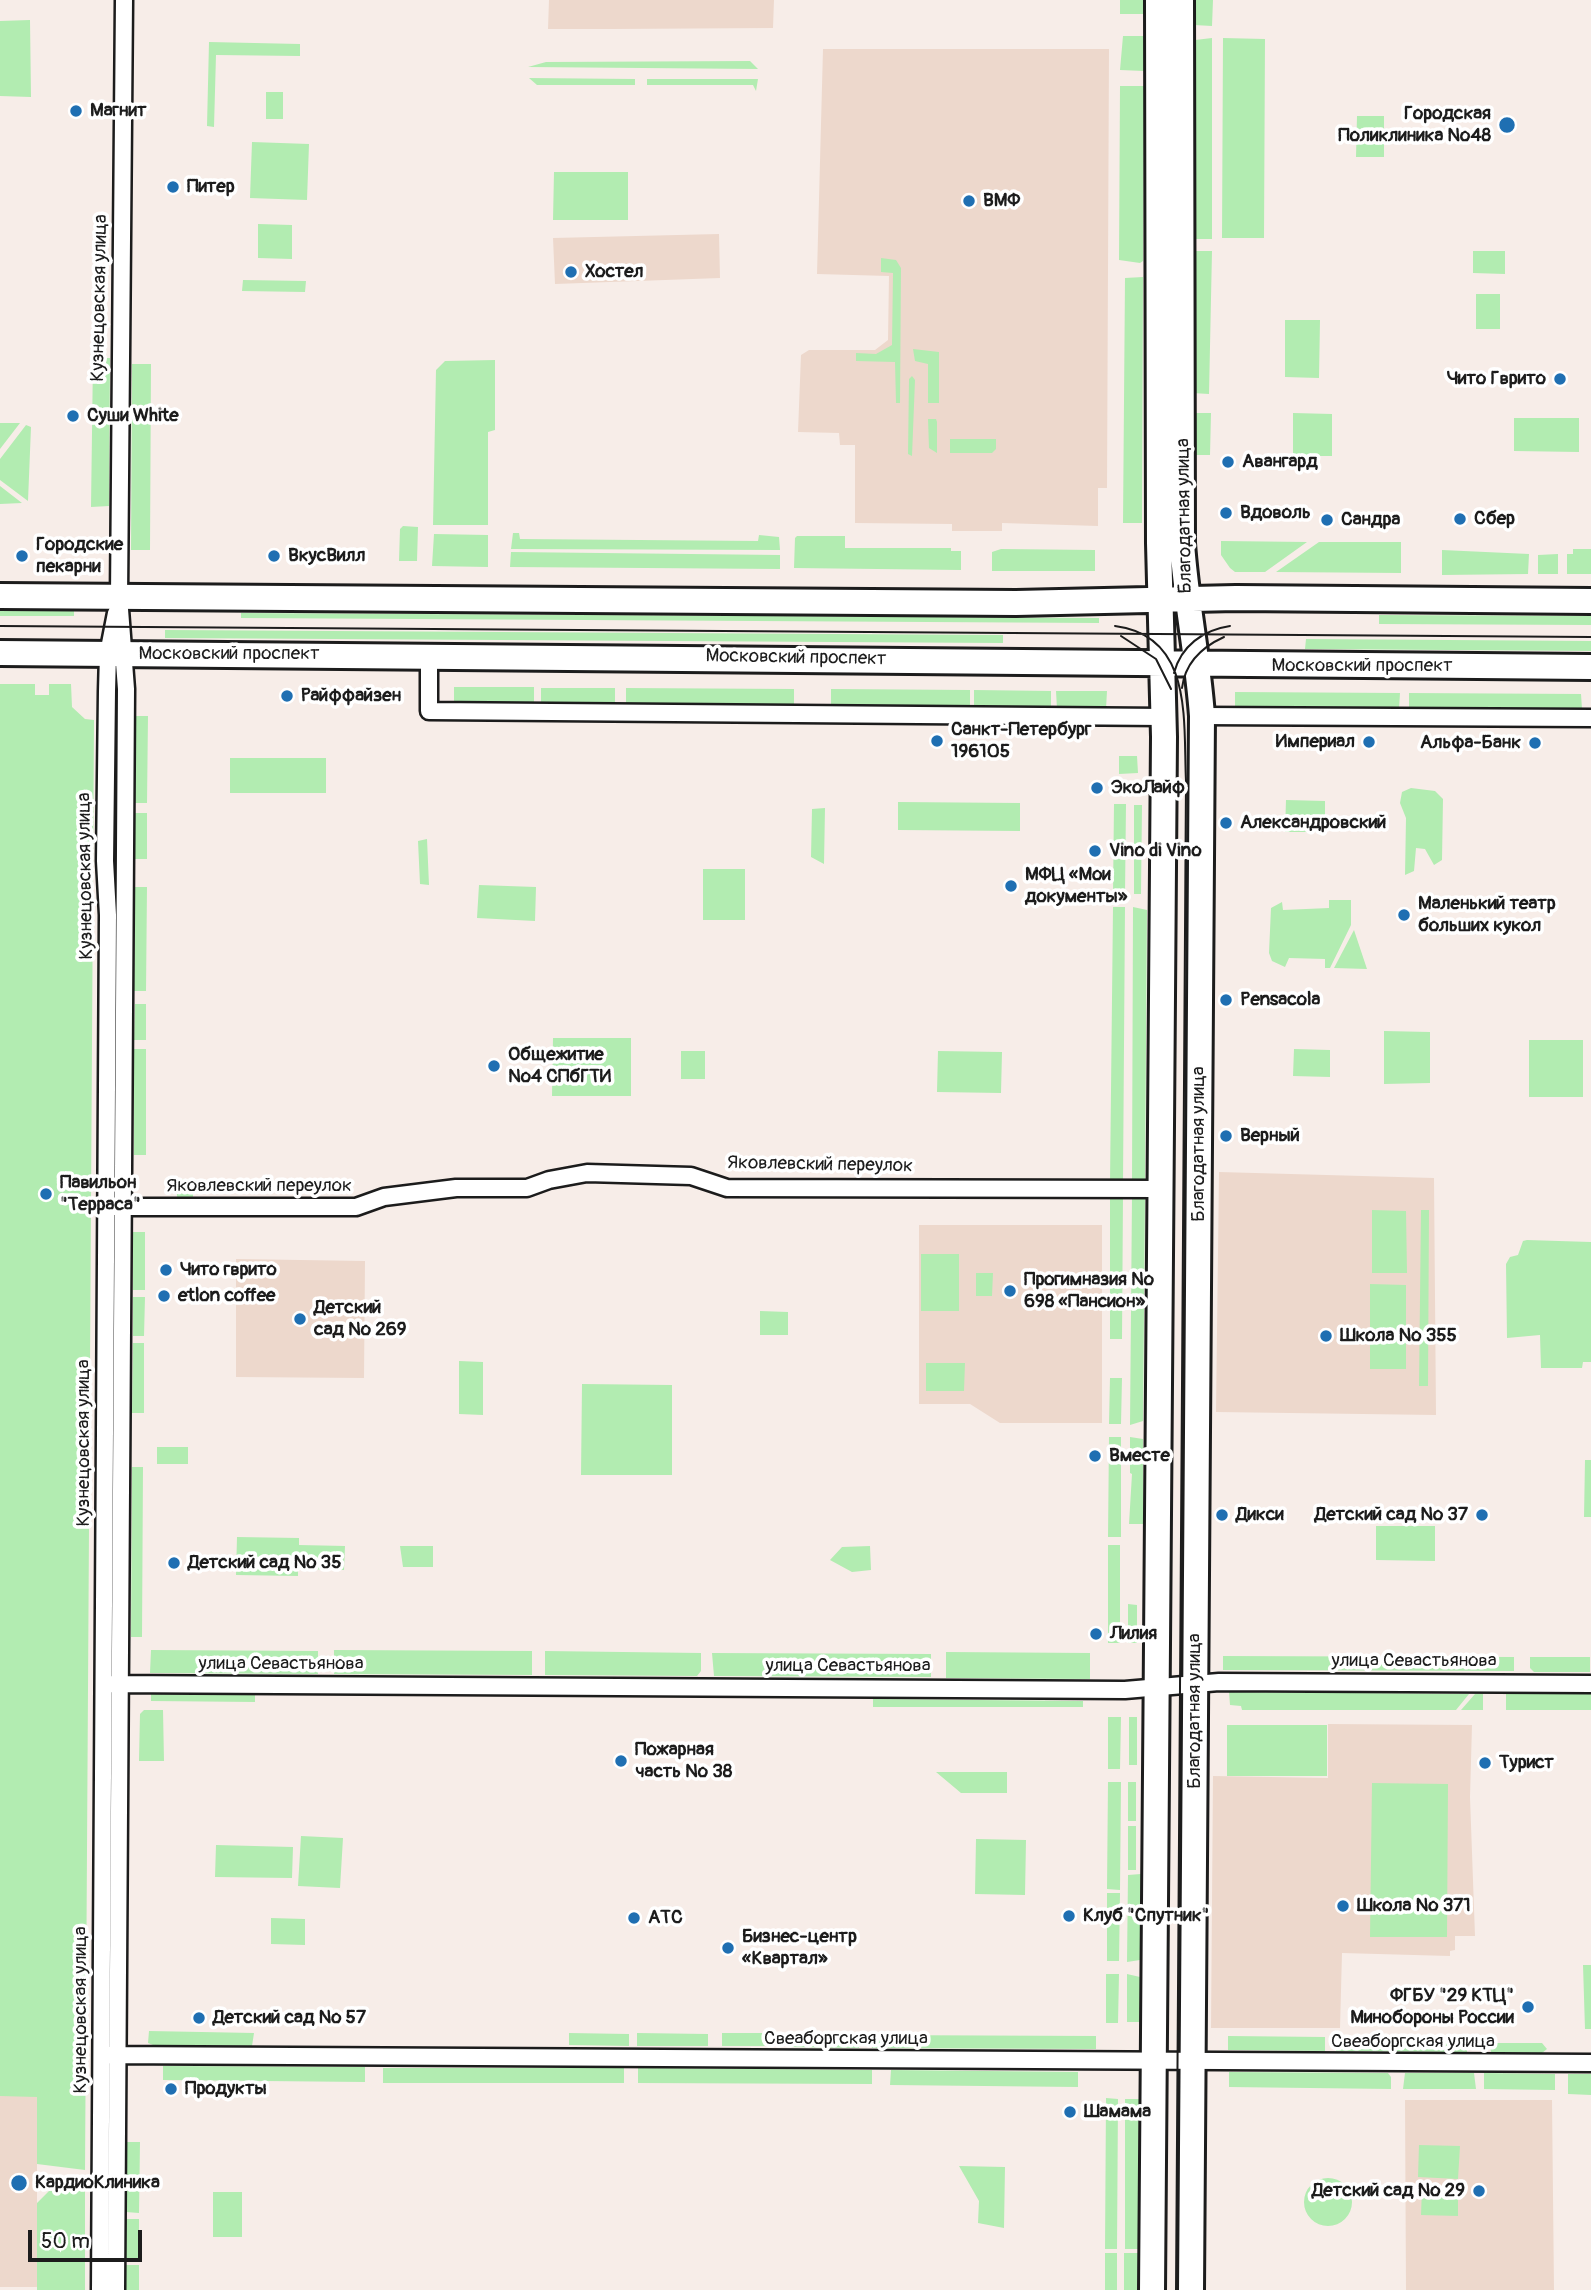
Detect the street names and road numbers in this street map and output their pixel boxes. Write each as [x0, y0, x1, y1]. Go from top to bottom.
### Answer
street label: Кузнецовская улица [87, 214, 113, 382]
street label: Благодатная улица [1172, 438, 1198, 594]
street label: Московский проспект [139, 643, 319, 665]
street label: Московский проспект [705, 645, 887, 671]
street label: Московский проспект [1272, 655, 1452, 677]
street label: Кузнецовская улица [73, 792, 99, 960]
street label: Благодатная улица [1188, 1066, 1210, 1222]
street label: Яковлевский переулок [727, 1152, 913, 1178]
street label: Яковлевский переулок [166, 1175, 352, 1197]
street label: Кузнецовская улица [73, 1359, 95, 1527]
street label: Благодатная улица [1184, 1633, 1206, 1789]
street label: улица Севастьянова [1331, 1650, 1497, 1672]
street label: улица Севастьянова [198, 1653, 364, 1675]
street label: улица Севастьянова [765, 1655, 931, 1677]
street label: Кузнецовская улица [70, 1926, 92, 2094]
street label: Свеаборгская улица [764, 2028, 928, 2050]
street label: Свеаборгская улица [1331, 2031, 1495, 2053]

